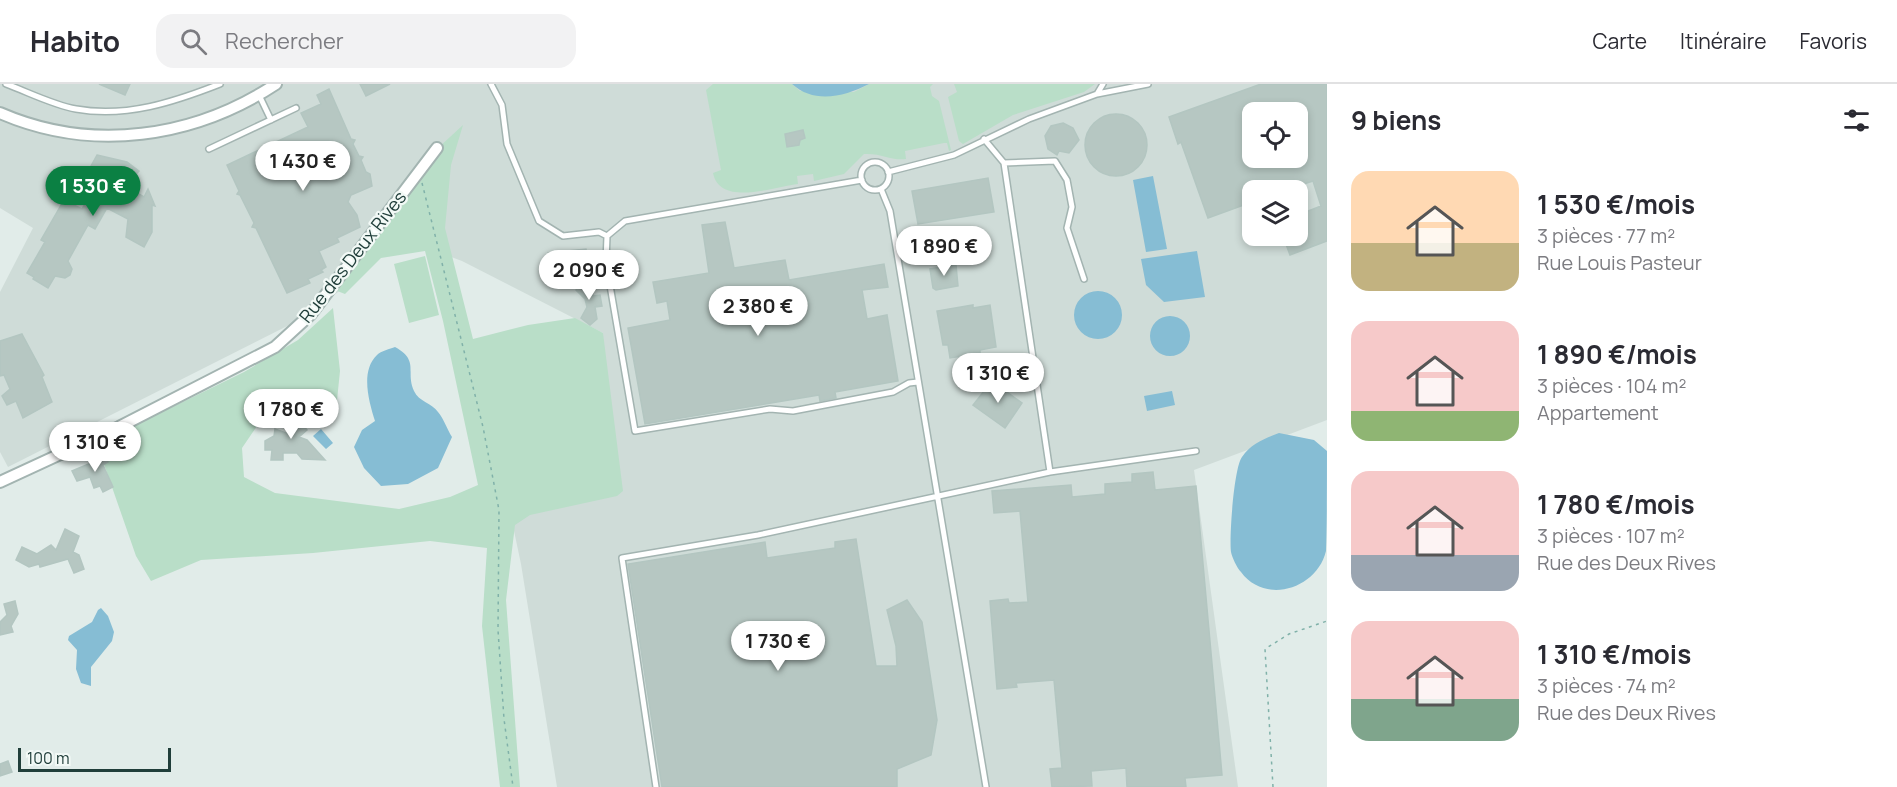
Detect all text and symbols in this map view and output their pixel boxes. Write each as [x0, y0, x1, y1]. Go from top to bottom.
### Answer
search box [156, 14, 576, 68]
text: Habito [30, 22, 120, 60]
icon: search [177, 25, 210, 58]
text: Rechercher [225, 26, 344, 56]
text: Carte [1593, 27, 1647, 55]
text: Itinéraire [1680, 27, 1766, 55]
text: Favoris [1799, 27, 1867, 55]
map controls [1242, 102, 1308, 246]
button: locate [1242, 102, 1308, 168]
text: 9 biens [1351, 102, 1441, 138]
icon: filters [1840, 104, 1873, 137]
pin: 1 430 € [248, 141, 358, 192]
text: 1 430 € [269, 147, 337, 174]
pin: 1 530 € [38, 166, 148, 217]
text: 1 530 € [60, 172, 126, 199]
button: layers [1242, 180, 1308, 246]
street label: Rue des Deux Rives [293, 186, 411, 327]
text: 1 530 €/mois [1537, 186, 1695, 222]
icon: home [1399, 195, 1471, 267]
text: 3 pièces · 77 m² [1537, 222, 1675, 249]
pin: 1 890 € [889, 226, 999, 277]
text: 1 890 € [910, 232, 978, 259]
text: Rue Louis Pasteur [1537, 249, 1702, 276]
pin: 2 090 € [534, 250, 644, 301]
text: 2 090 € [553, 256, 625, 283]
pin: 2 380 € [703, 286, 813, 337]
text: 2 380 € [723, 292, 793, 319]
text: 1 890 €/mois [1537, 336, 1697, 372]
icon: home [1399, 345, 1471, 417]
pin: 1 310 € [943, 353, 1053, 404]
text: 1 310 € [966, 359, 1030, 386]
text: 3 pièces · 104 m² [1537, 372, 1687, 399]
pin: 1 780 € [236, 389, 346, 440]
text: 1 780 € [258, 395, 324, 422]
text: Appartement [1537, 399, 1659, 426]
pin: 1 310 € [40, 422, 150, 473]
text: 1 310 € [63, 428, 127, 455]
text: 1 780 €/mois [1537, 486, 1695, 522]
icon: home [1399, 495, 1471, 567]
text: 3 pièces · 107 m² [1537, 522, 1685, 549]
text: Rue des Deux Rives [1537, 549, 1716, 576]
pin: 1 730 € [723, 621, 833, 672]
text: 1 730 € [745, 627, 811, 654]
text: 1 310 €/mois [1537, 636, 1691, 672]
icon: home [1399, 645, 1471, 717]
text: 3 pièces · 74 m² [1537, 672, 1676, 699]
text: Rue des Deux Rives [1537, 699, 1716, 726]
scale bar [18, 745, 171, 772]
text: 100 m [27, 747, 70, 769]

